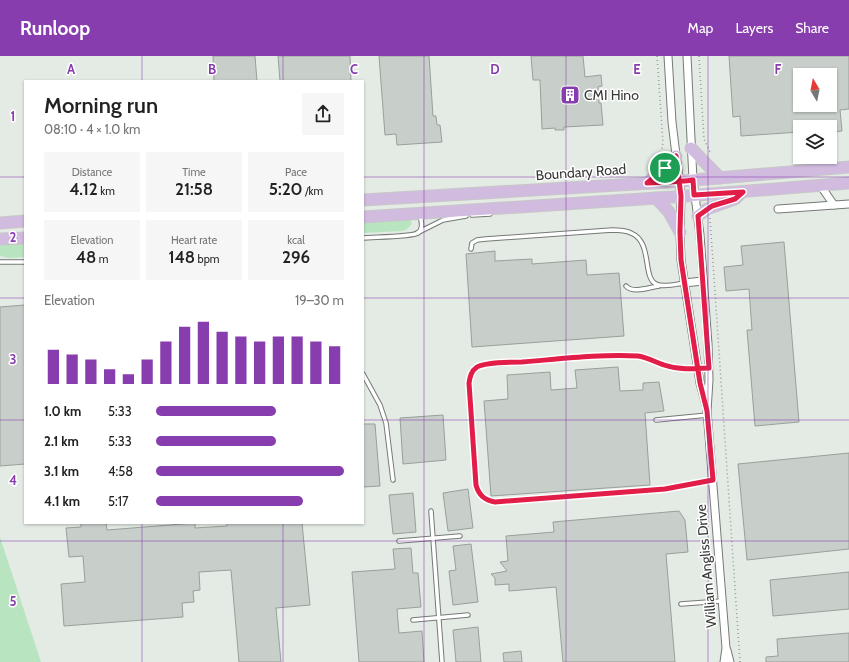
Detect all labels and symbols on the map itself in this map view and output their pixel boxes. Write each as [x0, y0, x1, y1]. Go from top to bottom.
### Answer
text: A [67, 61, 76, 77]
text: B [208, 61, 216, 77]
text: C [350, 61, 358, 77]
text: D [490, 61, 500, 77]
text: E [633, 61, 641, 77]
text: F [775, 61, 782, 77]
north arrow [793, 68, 837, 112]
building icon: CMI Hino [559, 84, 581, 106]
place label: CMI Hino [584, 86, 639, 104]
text: 1 [11, 108, 15, 124]
pin [648, 151, 682, 185]
street label: Boundary Road [535, 160, 627, 184]
text: 2 [10, 229, 17, 245]
text: 3 [9, 351, 17, 367]
text: 4 [9, 472, 17, 488]
street label: William Angliss Drive [692, 504, 720, 628]
text: 5 [10, 593, 17, 609]

